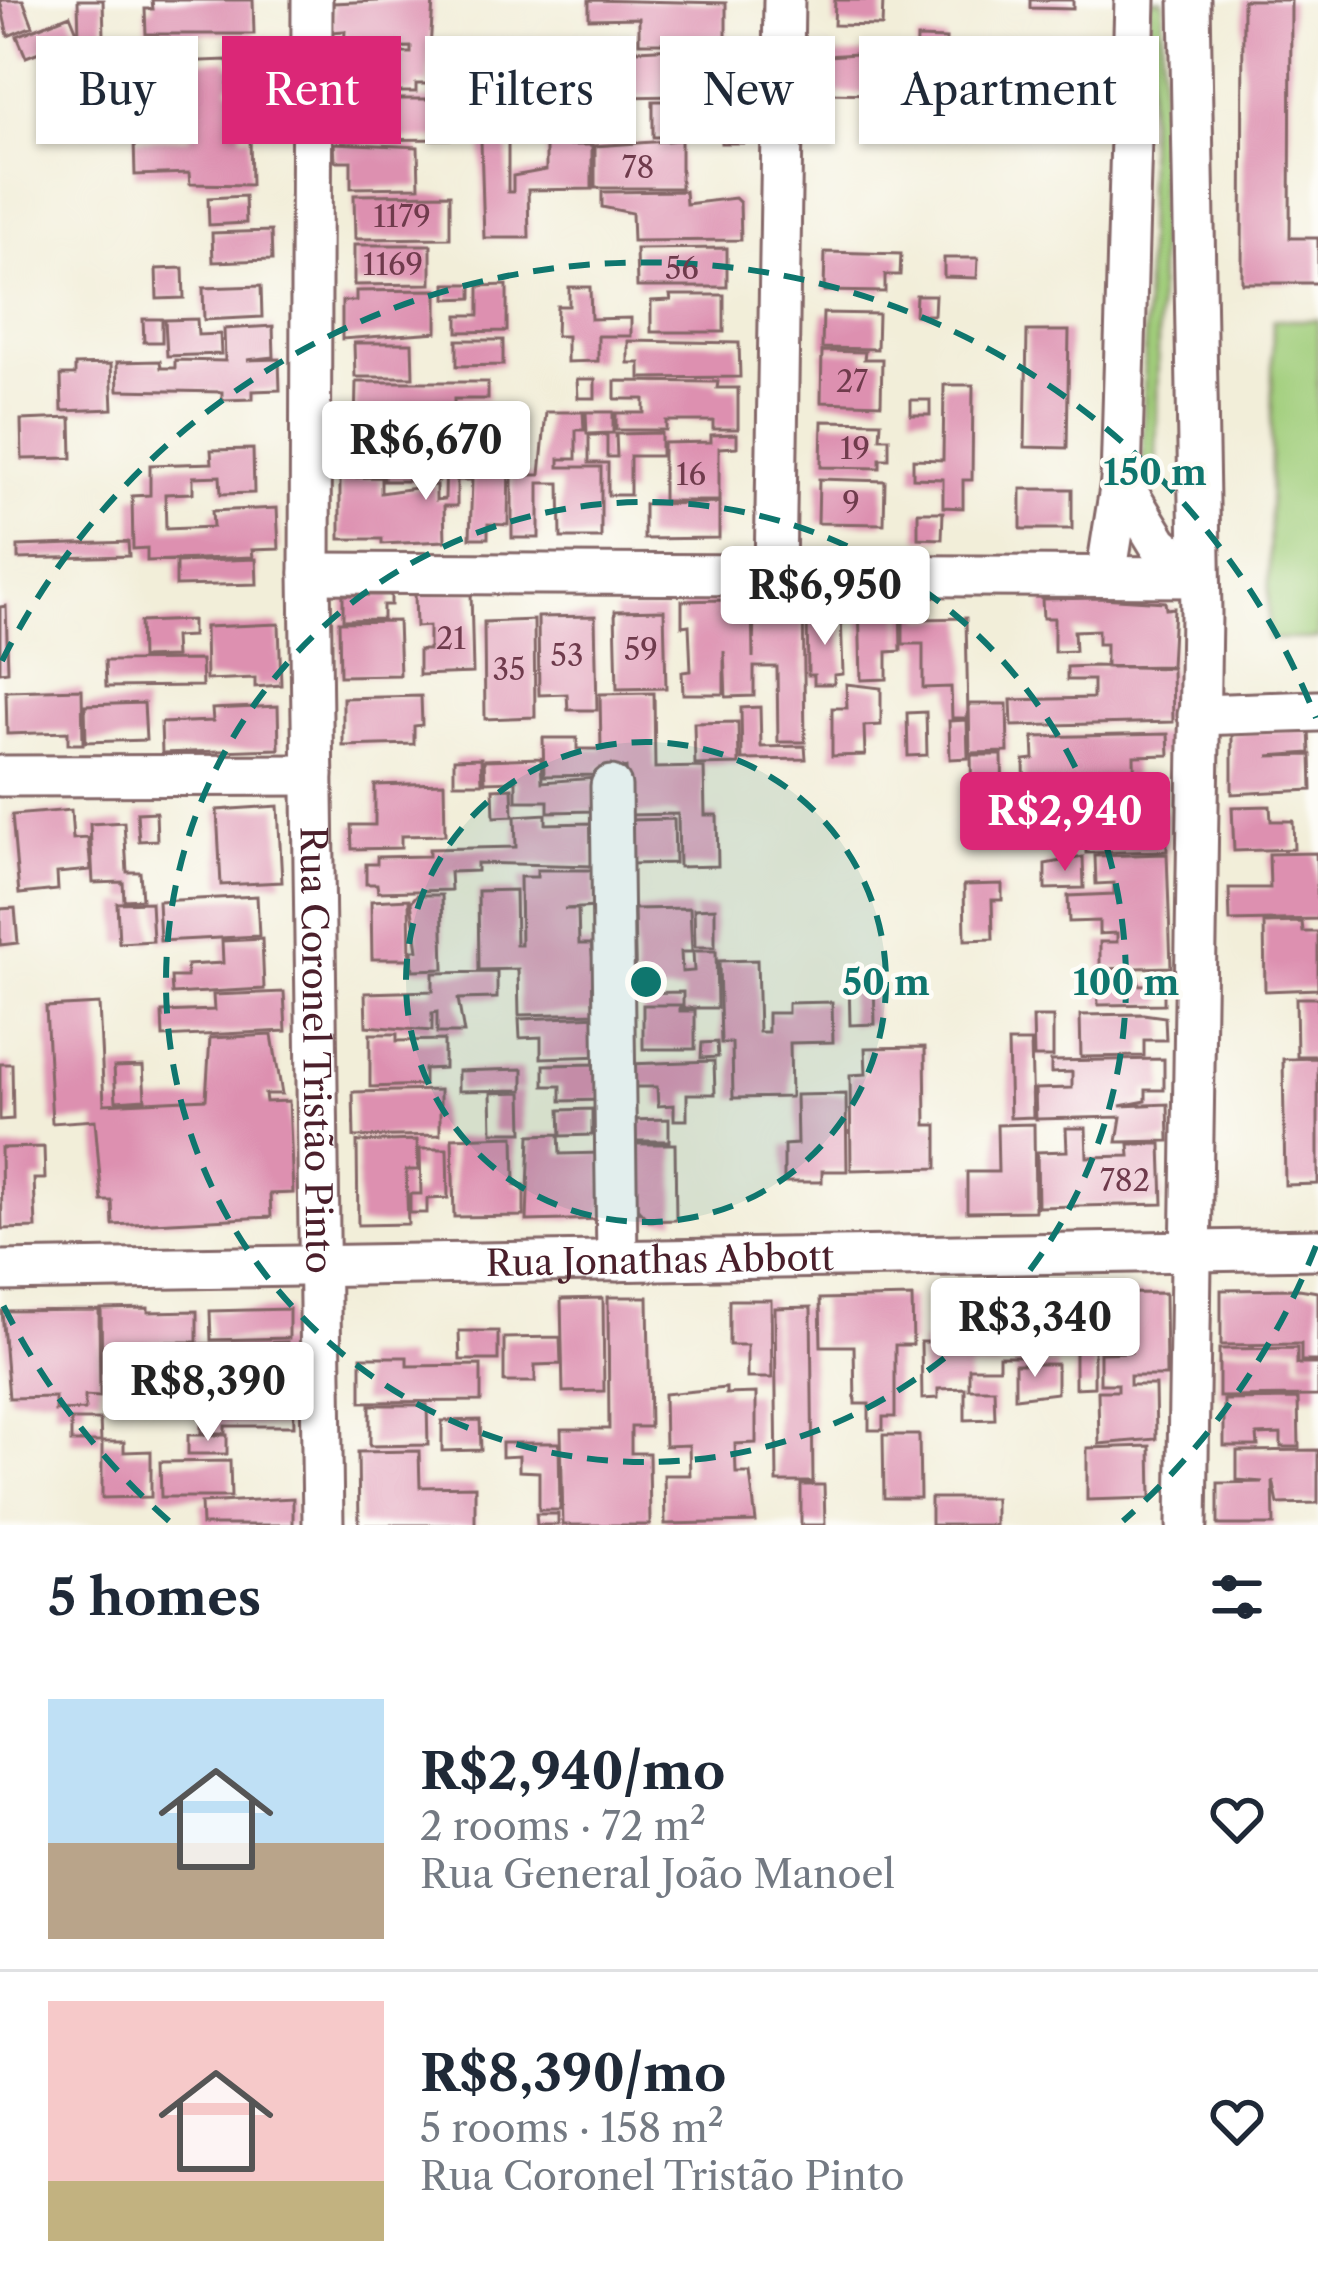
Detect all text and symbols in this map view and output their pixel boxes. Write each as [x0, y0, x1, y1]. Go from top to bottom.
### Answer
chip: Buy [36, 36, 198, 144]
chip: Rent [222, 36, 401, 144]
chip: Filters [425, 36, 636, 144]
chip: New [660, 36, 835, 144]
chip: Apartment [859, 36, 1159, 144]
house number: 78 [622, 149, 654, 186]
house number: 1179 [373, 198, 431, 235]
house number: 1169 [363, 246, 423, 283]
house number: 56 [665, 250, 699, 287]
house number: 27 [836, 363, 868, 400]
pin: R$6,670 [315, 401, 537, 503]
text: R$6,670 [349, 416, 503, 464]
house number: 19 [840, 430, 870, 467]
text: 150 m [1103, 450, 1207, 494]
house number: 16 [676, 456, 706, 493]
house number: 9 [842, 484, 860, 521]
pin: R$6,950 [714, 546, 936, 648]
text: R$6,950 [748, 561, 902, 609]
house number: 21 [436, 620, 466, 657]
house number: 59 [624, 631, 658, 668]
house number: 53 [551, 637, 583, 674]
house number: 35 [493, 651, 525, 688]
pin: R$2,940 [954, 772, 1176, 874]
text: R$2,940 [987, 787, 1143, 835]
street label: Rua Coronel Tristão Pinto [291, 826, 342, 1274]
text: 50 m [842, 960, 930, 1004]
text: 100 m [1073, 960, 1179, 1004]
centre of rings [625, 961, 667, 1003]
house number: 782 [1100, 1162, 1150, 1199]
street label: Rua Jonathas Abbott [485, 1235, 835, 1285]
pin: R$3,340 [924, 1278, 1146, 1380]
text: R$3,340 [958, 1293, 1112, 1341]
pin: R$8,390 [97, 1342, 319, 1444]
text: R$8,390 [130, 1357, 286, 1405]
icon: filters [1204, 1564, 1270, 1630]
text: 5 homes [48, 1566, 261, 1628]
text: R$2,940/mo [420, 1740, 725, 1802]
icon: home [144, 1747, 288, 1891]
icon: heart [1204, 1786, 1270, 1852]
text: 2 rooms · 72 m² [420, 1802, 706, 1850]
text: Rua General João Manoel [420, 1850, 895, 1898]
text: R$8,390/mo [420, 2042, 726, 2104]
icon: home [144, 2049, 288, 2193]
icon: heart [1204, 2088, 1270, 2154]
text: 5 rooms · 158 m² [420, 2104, 724, 2152]
text: Rua Coronel Tristão Pinto [420, 2152, 904, 2200]

